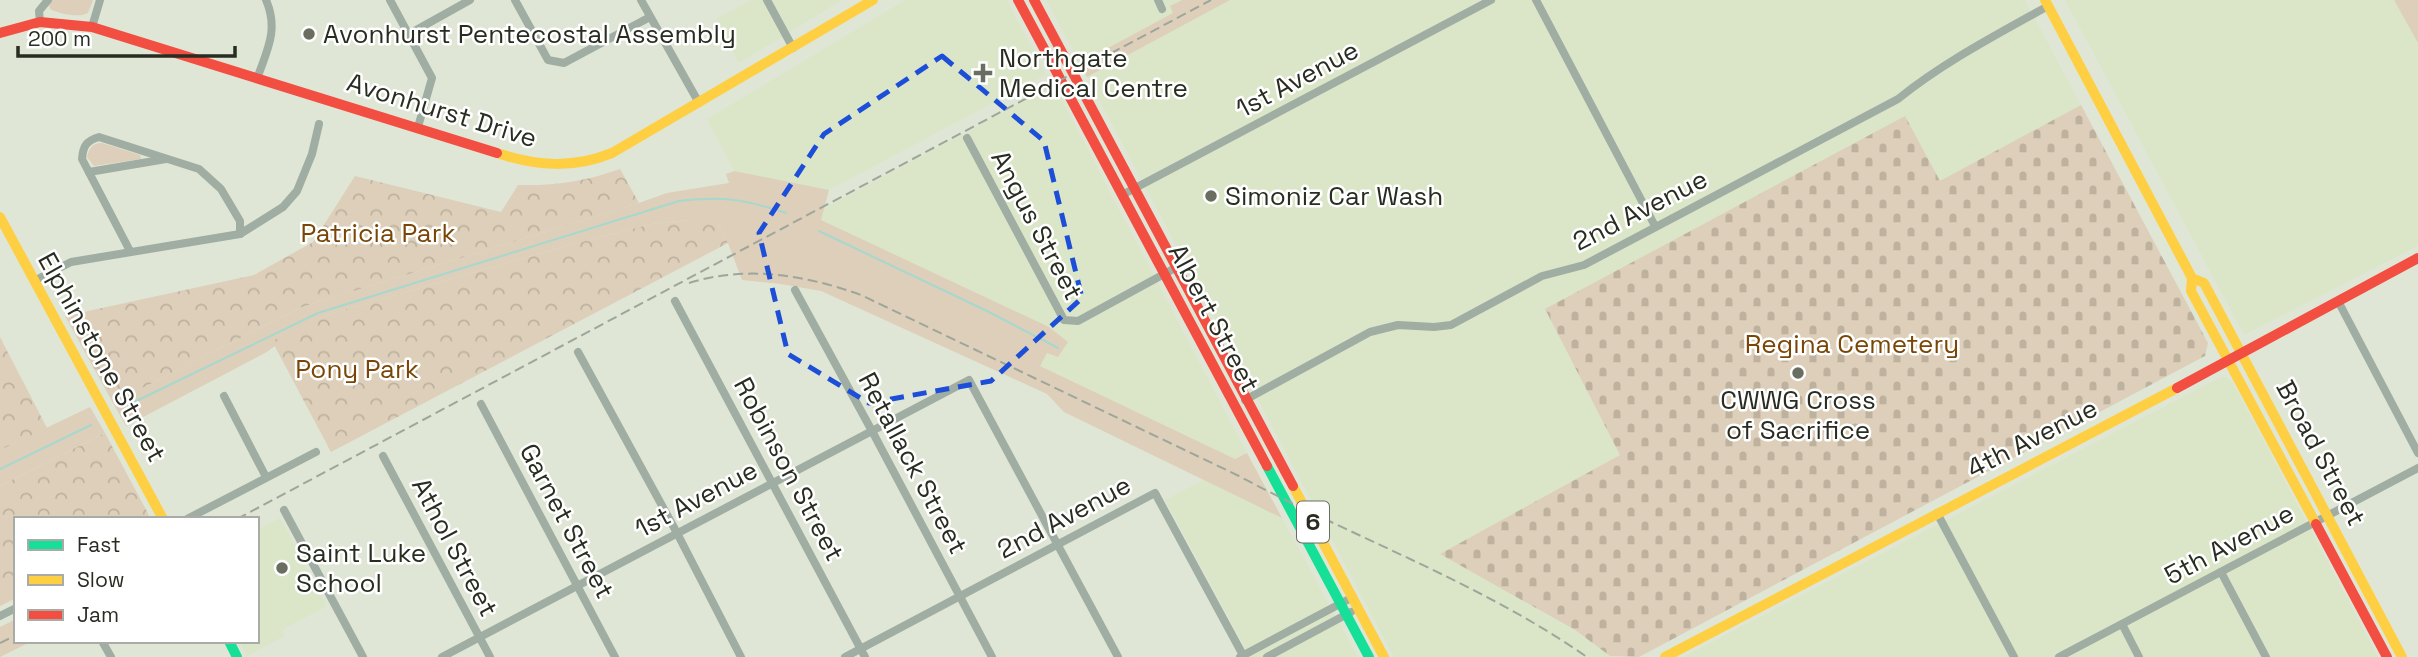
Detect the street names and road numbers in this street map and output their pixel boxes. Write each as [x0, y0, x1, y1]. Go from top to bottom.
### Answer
street label: 1st Avenue [1230, 32, 1364, 126]
street label: Avonhurst Drive [343, 65, 541, 155]
street label: Angus Street [983, 144, 1091, 306]
street label: 2nd Avenue [1567, 162, 1713, 258]
street label: Albert Street [1161, 238, 1267, 398]
street label: Elphinstone Street [30, 246, 174, 468]
street label: Retallack Street [851, 366, 975, 560]
street label: Robinson Street [726, 371, 852, 567]
street label: Broad Street [2268, 374, 2374, 532]
street label: 4th Avenue [1961, 391, 2103, 485]
street label: Garnet Street [512, 438, 622, 604]
street label: 1st Avenue [629, 452, 763, 546]
street label: 2nd Avenue [991, 468, 1137, 566]
street label: Athol Street [404, 472, 506, 622]
street label: 5th Avenue [2158, 496, 2300, 592]
road number: 6 [1297, 502, 1329, 542]

